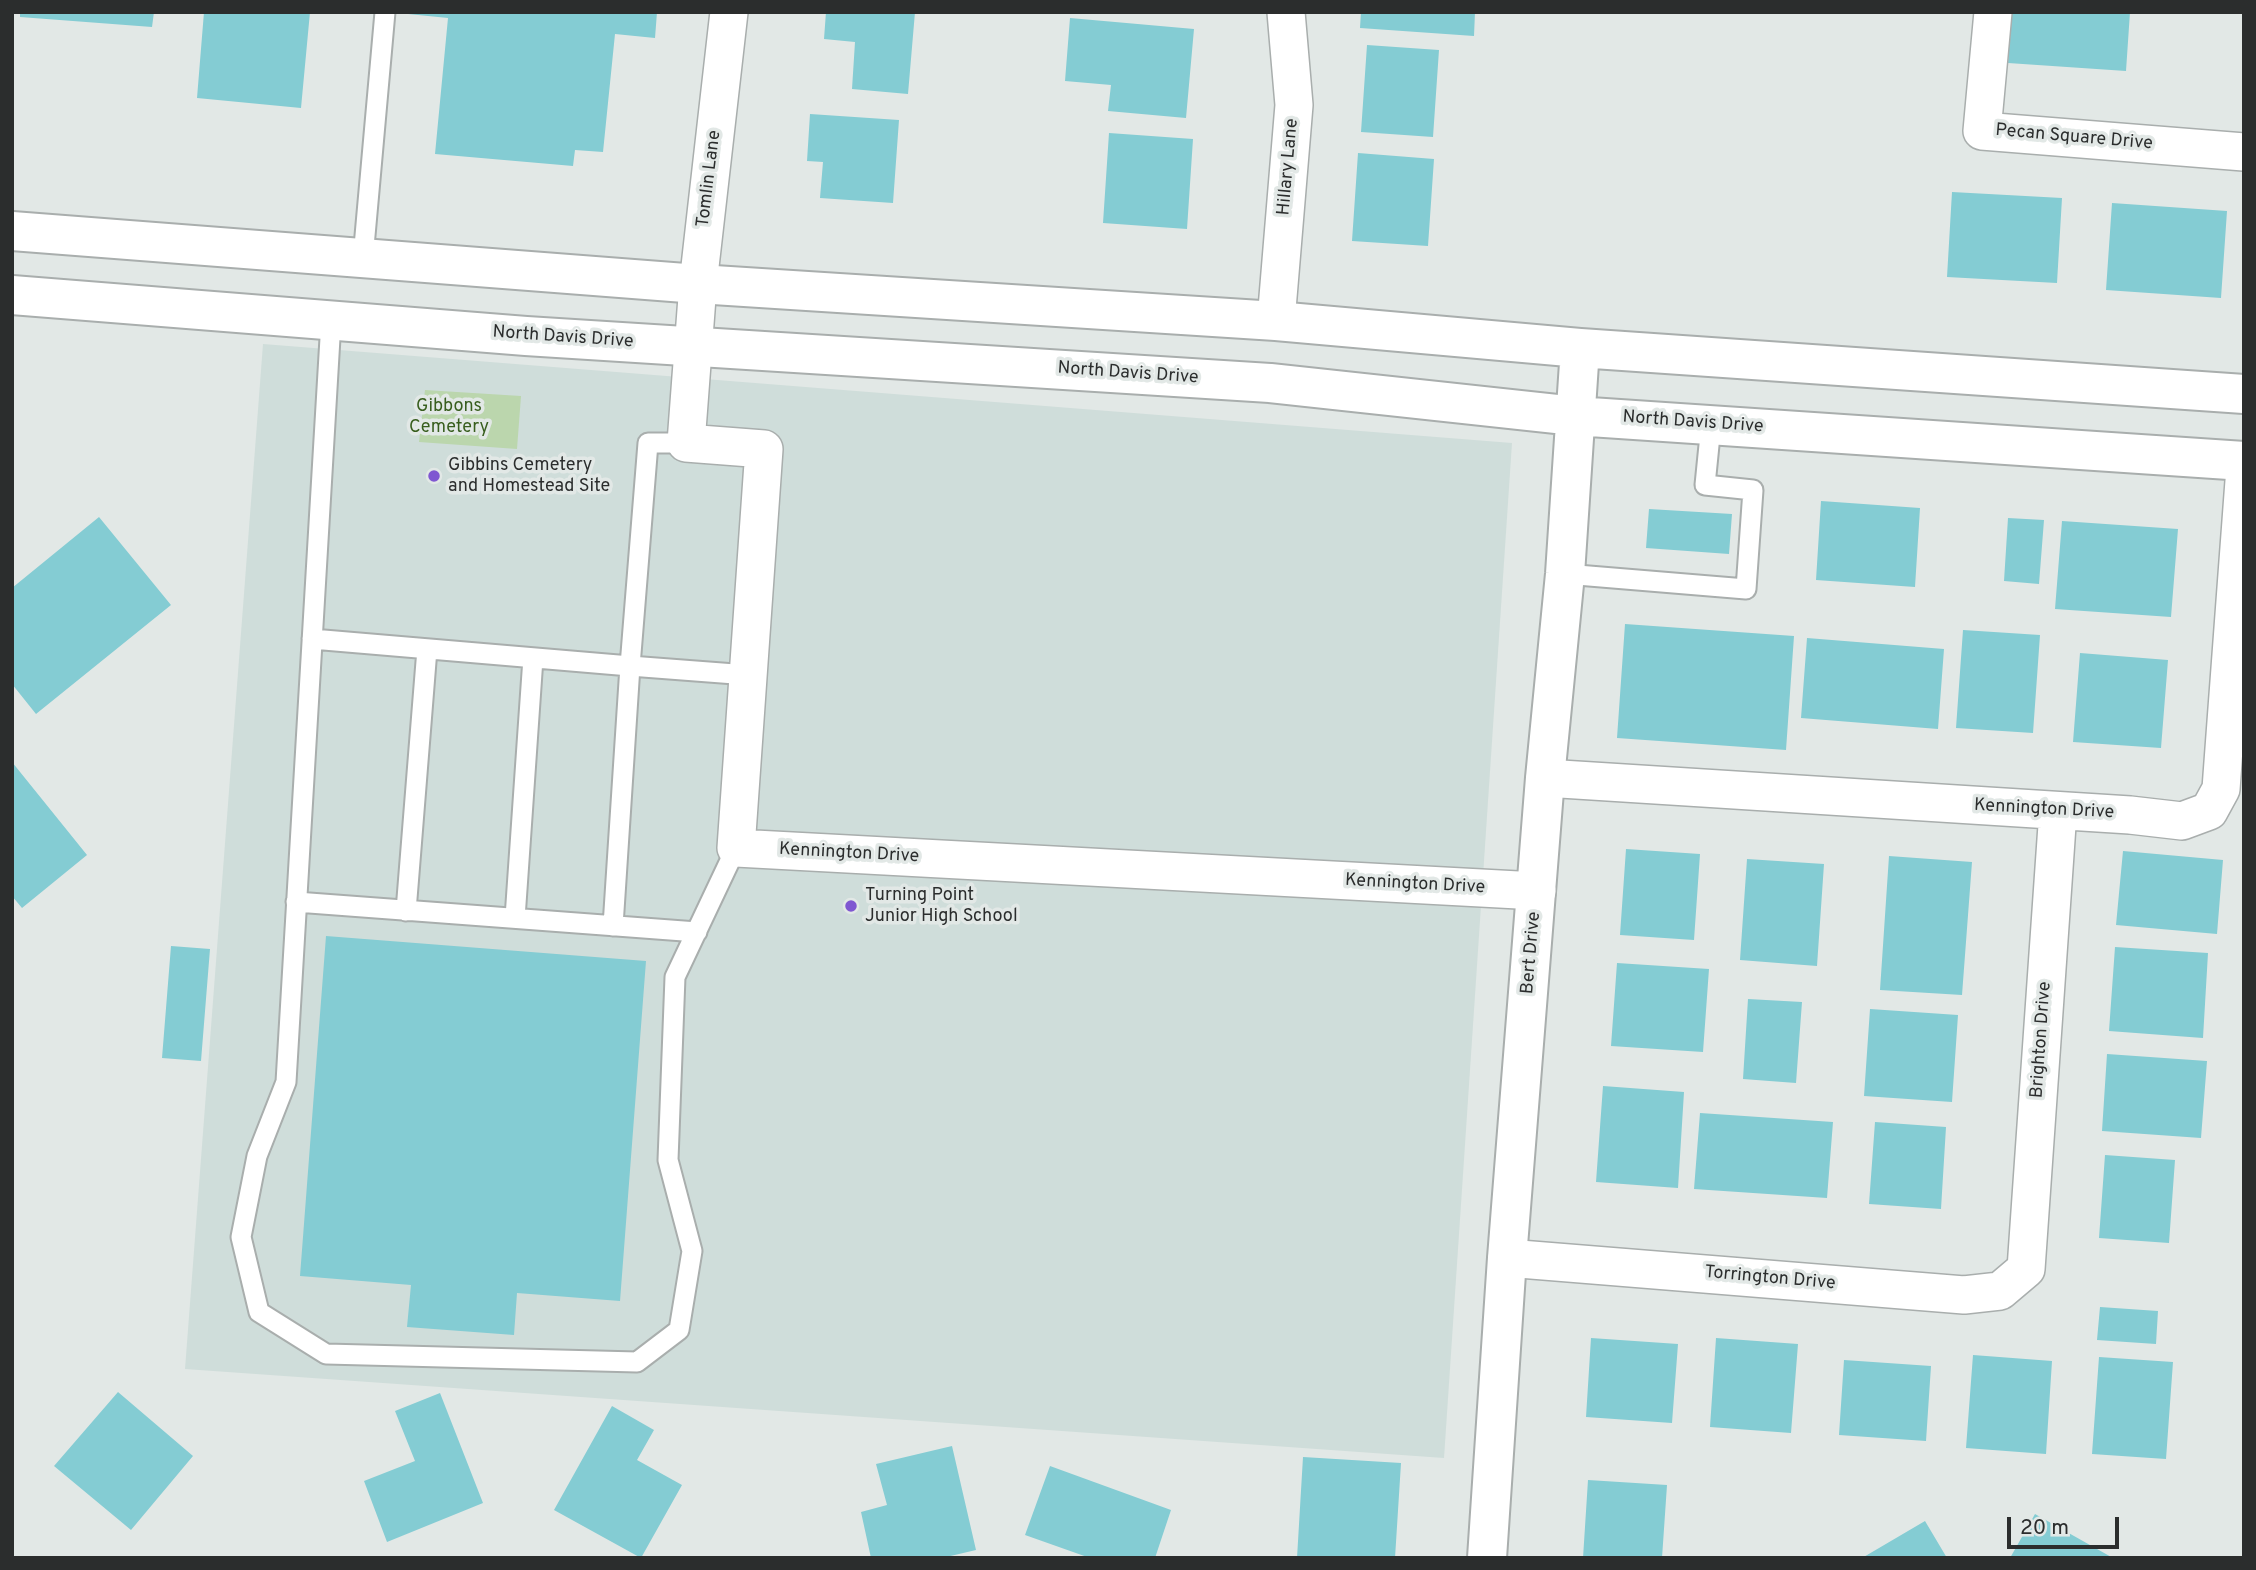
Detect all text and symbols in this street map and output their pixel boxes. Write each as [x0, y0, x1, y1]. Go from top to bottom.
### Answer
street label: Hillary Lane [1274, 118, 1304, 216]
street label: Pecan Square Drive [1994, 120, 2154, 156]
street label: Tomlin Lane [693, 129, 727, 229]
street label: North Davis Drive [492, 322, 634, 354]
street label: North Davis Drive [1057, 358, 1199, 390]
park label: Gibbons Cemetery [409, 396, 489, 438]
street label: North Davis Drive [1622, 407, 1764, 439]
place label: Gibbins Cemetery and Homestead Site [448, 455, 610, 498]
marker: Gibbins Cemetery and Homestead Site [426, 468, 442, 484]
street label: Kennington Drive [1973, 796, 2115, 824]
street label: Kennington Drive [778, 840, 920, 868]
street label: Kennington Drive [1344, 871, 1486, 899]
place label: Turning Point Junior High School [865, 885, 1018, 928]
marker: Turning Point Junior High School [843, 898, 859, 914]
street label: Bert Drive [1518, 911, 1546, 995]
street label: Brighton Drive [2027, 981, 2057, 1099]
street label: Torrington Drive [1704, 1263, 1836, 1295]
scale bar [2011, 1504, 2123, 1548]
text: 20 m [2020, 1515, 2069, 1542]

